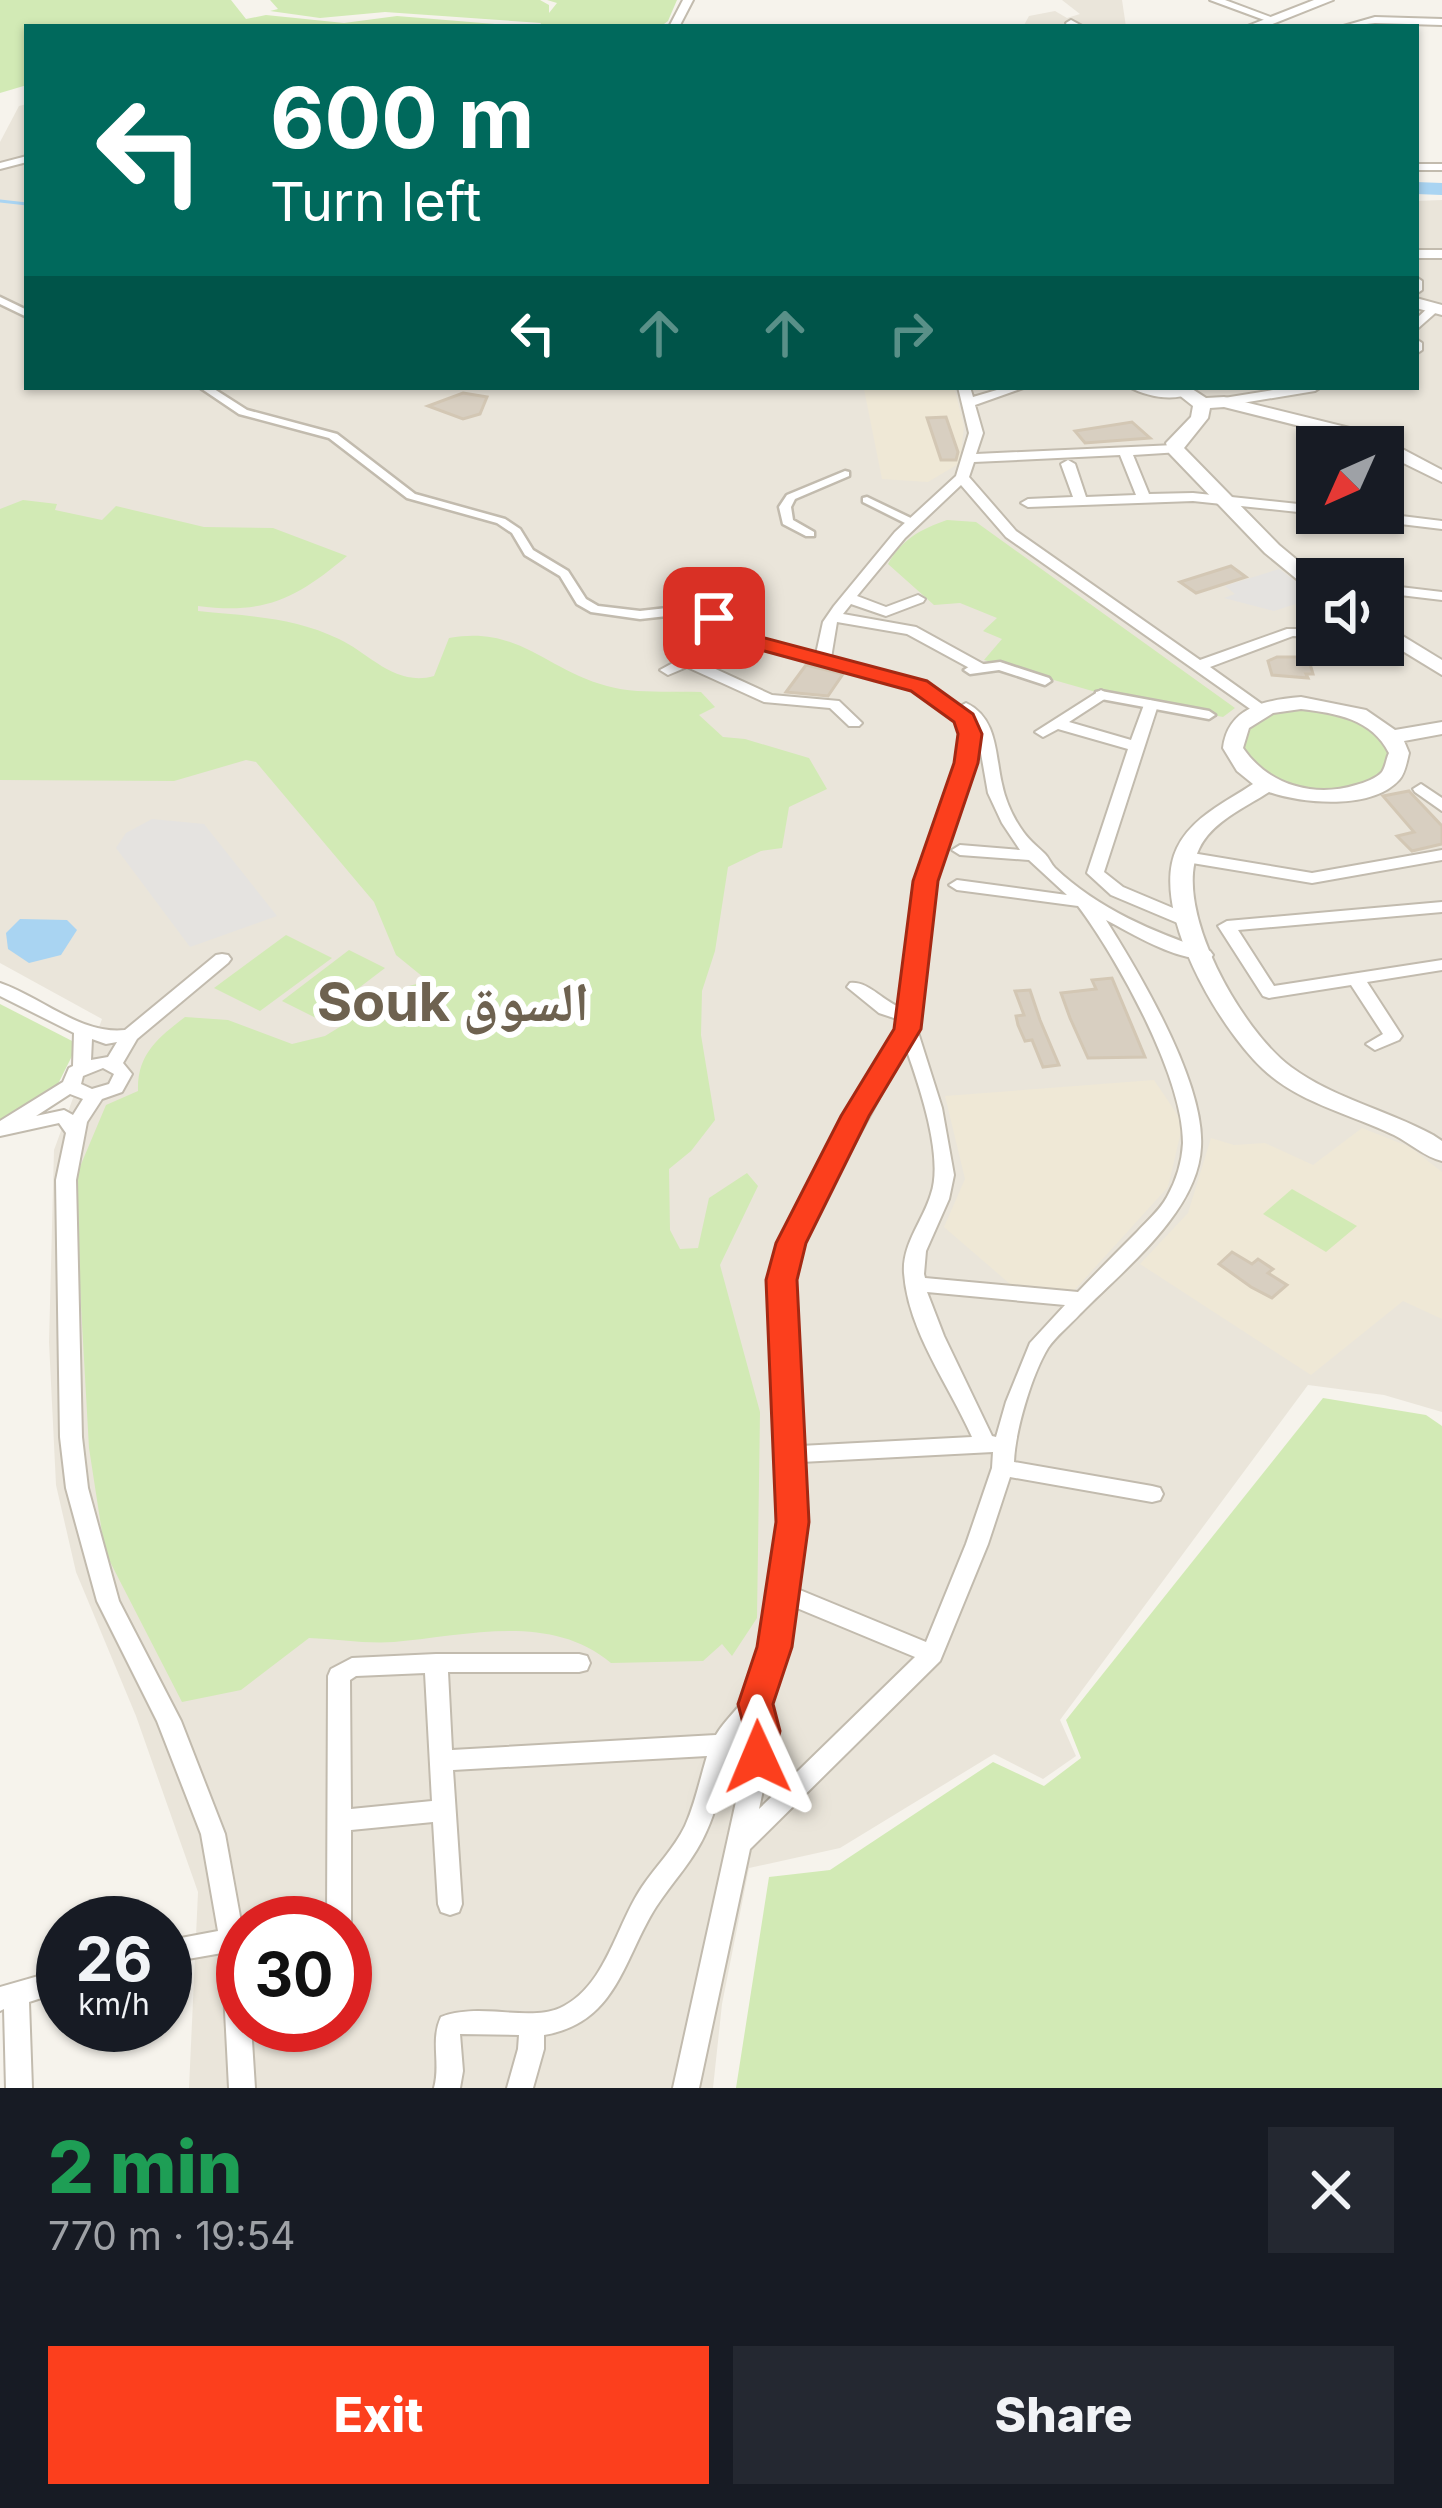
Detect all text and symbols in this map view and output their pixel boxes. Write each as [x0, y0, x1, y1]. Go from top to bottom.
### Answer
text: 600 m [270, 67, 534, 168]
icon: left [72, 72, 228, 228]
text: Turn left [270, 169, 481, 234]
icon: left [500, 300, 566, 366]
icon: ahead [626, 300, 692, 366]
icon: ahead [752, 300, 818, 366]
icon: right [878, 300, 944, 366]
north arrow [1296, 426, 1404, 534]
map controls [1296, 426, 1404, 666]
button: sound [1296, 558, 1404, 666]
pin [663, 567, 765, 669]
icon: arrive [681, 585, 747, 651]
district label: Souk السوق [317, 969, 589, 1035]
position arrow [695, 1694, 821, 1820]
speed limit sign: 30 [216, 1896, 372, 2052]
text: 26 [76, 1923, 152, 1995]
text: km/h [78, 1986, 150, 2022]
text: 2 min [48, 2123, 243, 2210]
button: close [1268, 2127, 1394, 2253]
text: 770 m · 19:54 [48, 2212, 295, 2259]
button: Exit [48, 2346, 709, 2484]
button: Share [733, 2346, 1394, 2484]

